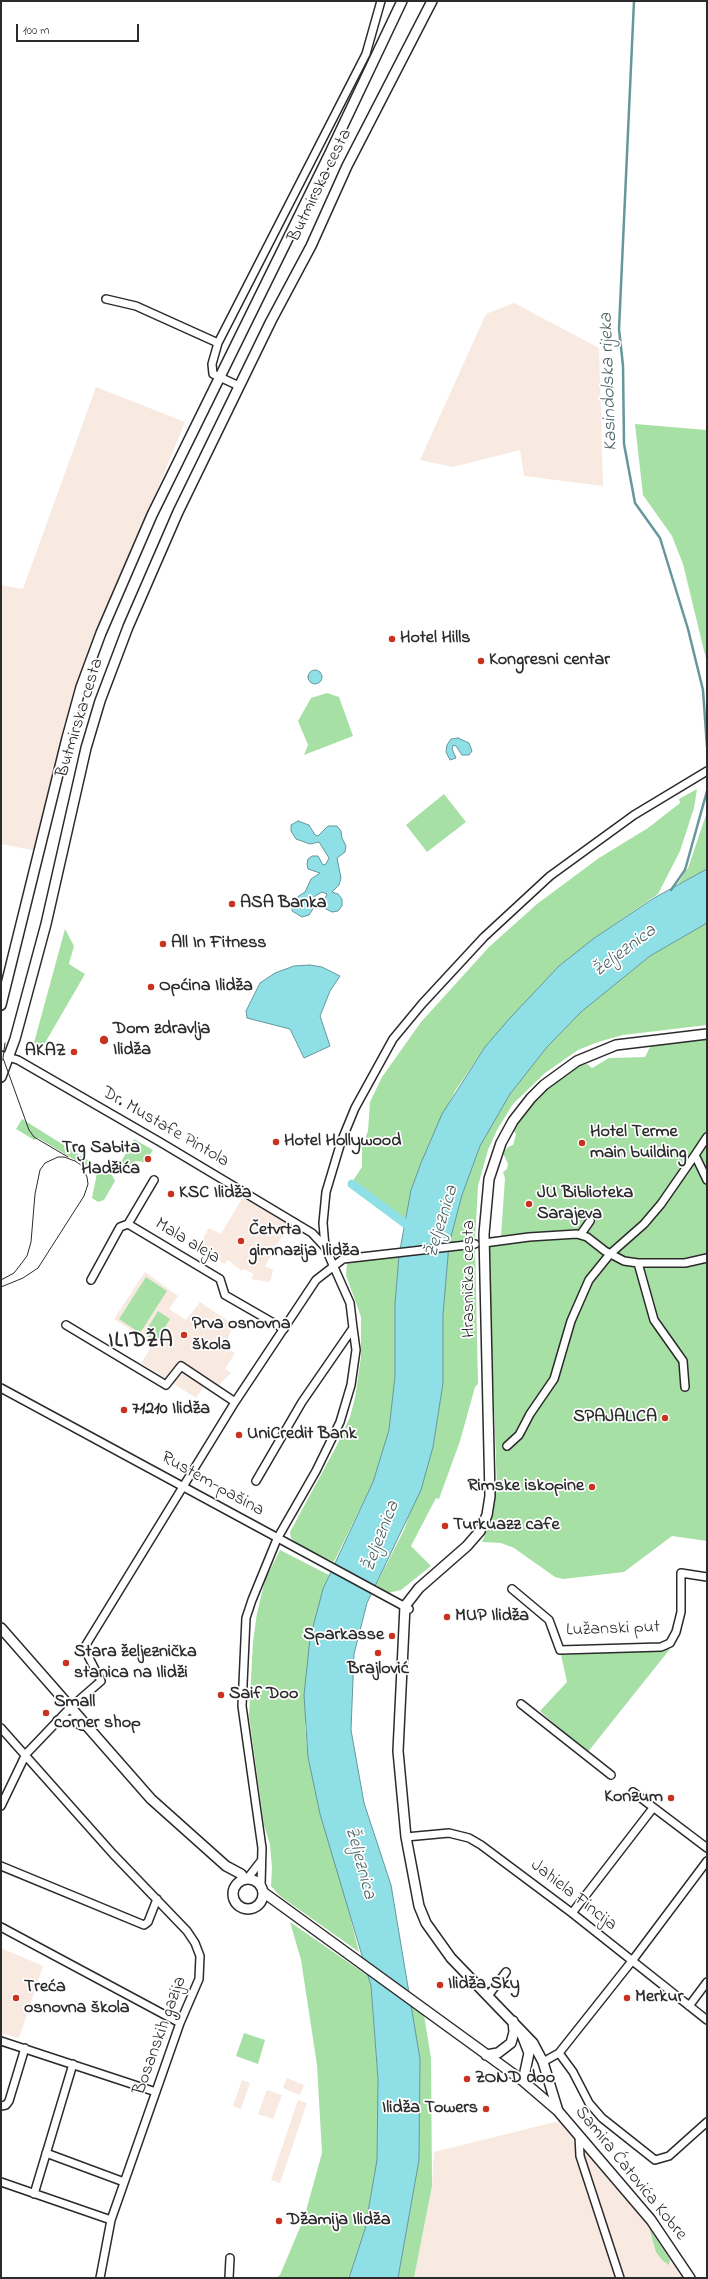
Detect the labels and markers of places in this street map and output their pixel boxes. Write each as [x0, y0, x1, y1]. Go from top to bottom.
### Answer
place label: Hotel Hills [400, 628, 470, 650]
marker: Hotel Hills [387, 634, 397, 644]
place label: Kongresni centar [489, 650, 610, 672]
marker: Kongresni centar [476, 656, 486, 666]
place label: ASA Banka [240, 893, 327, 915]
marker: ASA Banka [227, 899, 237, 909]
place label: All In Fitness [171, 933, 266, 955]
marker: All In Fitness [158, 939, 168, 949]
place label: Općina Ilidža [159, 976, 253, 998]
marker: Općina Ilidža [146, 982, 156, 992]
place label: Dom zdravlja Ilidža [113, 1019, 210, 1062]
marker: Dom zdravlja Ilidža [98, 1034, 110, 1046]
place label: AKAZ [25, 1041, 66, 1063]
marker: AKAZ [69, 1047, 79, 1057]
place label: Hotel Terme main building [590, 1122, 687, 1164]
place label: Hotel Hollywood [284, 1131, 401, 1153]
marker: Hotel Hollywood [271, 1137, 281, 1147]
place label: Trg Sabita Hadžića [62, 1138, 140, 1180]
marker: Hotel Terme main building [577, 1138, 587, 1148]
marker: Trg Sabita Hadžića [143, 1154, 153, 1164]
place label: KSC Ilidža [179, 1183, 252, 1205]
place label: JU Biblioteka Sarajeva [537, 1183, 633, 1226]
marker: KSC Ilidža [166, 1189, 176, 1199]
marker: JU Biblioteka Sarajeva [524, 1199, 534, 1209]
place label: Četvrta gimnazija Ilidža [249, 1220, 359, 1262]
marker: Četvrta gimnazija Ilidža [236, 1236, 246, 1246]
place label: Prva osnovna škola [192, 1314, 290, 1356]
marker: Prva osnovna škola [179, 1330, 189, 1340]
place label: 71210 Ilidža [132, 1399, 210, 1421]
marker: 71210 Ilidža [119, 1405, 129, 1415]
place label: SPAJALICA [573, 1407, 657, 1429]
marker: SPAJALICA [660, 1413, 670, 1423]
place label: UniCredit Bank [247, 1424, 357, 1446]
marker: UniCredit Bank [234, 1430, 244, 1440]
place label: Rimske iskopine [468, 1476, 584, 1498]
marker: Rimske iskopine [587, 1482, 597, 1492]
place label: Turkuazz cafe [453, 1515, 560, 1537]
marker: Turkuazz cafe [440, 1521, 450, 1531]
place label: MUP Ilidža [455, 1606, 529, 1628]
marker: MUP Ilidža [442, 1612, 452, 1622]
place label: Sparkasse [303, 1625, 384, 1647]
marker: Sparkasse [387, 1631, 397, 1641]
place label: Stara željeznička stanica na Ilidži [74, 1642, 197, 1684]
marker: Brajlović [373, 1648, 383, 1658]
marker: Stara željeznička stanica na Ilidži [61, 1658, 71, 1668]
place label: Brajlović [347, 1659, 409, 1681]
place label: Saif Doo [229, 1684, 298, 1706]
marker: Saif Doo [216, 1690, 226, 1700]
place label: Small corner shop [54, 1692, 141, 1734]
marker: Small corner shop [41, 1708, 51, 1718]
place label: Konzum [604, 1787, 663, 1809]
marker: Konzum [666, 1793, 676, 1803]
place label: Ilidža Sky [448, 1974, 520, 1996]
place label: Treća osnovna škola [24, 1977, 129, 2020]
marker: Ilidža Sky [435, 1980, 445, 1990]
place label: Merkur [635, 1987, 683, 2009]
marker: Treća osnovna škola [11, 1993, 21, 2003]
marker: Merkur [622, 1993, 632, 2003]
place label: ZOND doo [475, 2068, 555, 2090]
marker: ZOND doo [462, 2074, 472, 2084]
place label: Ilidža Towers [382, 2098, 478, 2120]
marker: Ilidža Towers [481, 2104, 491, 2114]
place label: Džamija Ilidža [287, 2210, 390, 2232]
marker: Džamija Ilidža [274, 2216, 284, 2226]

